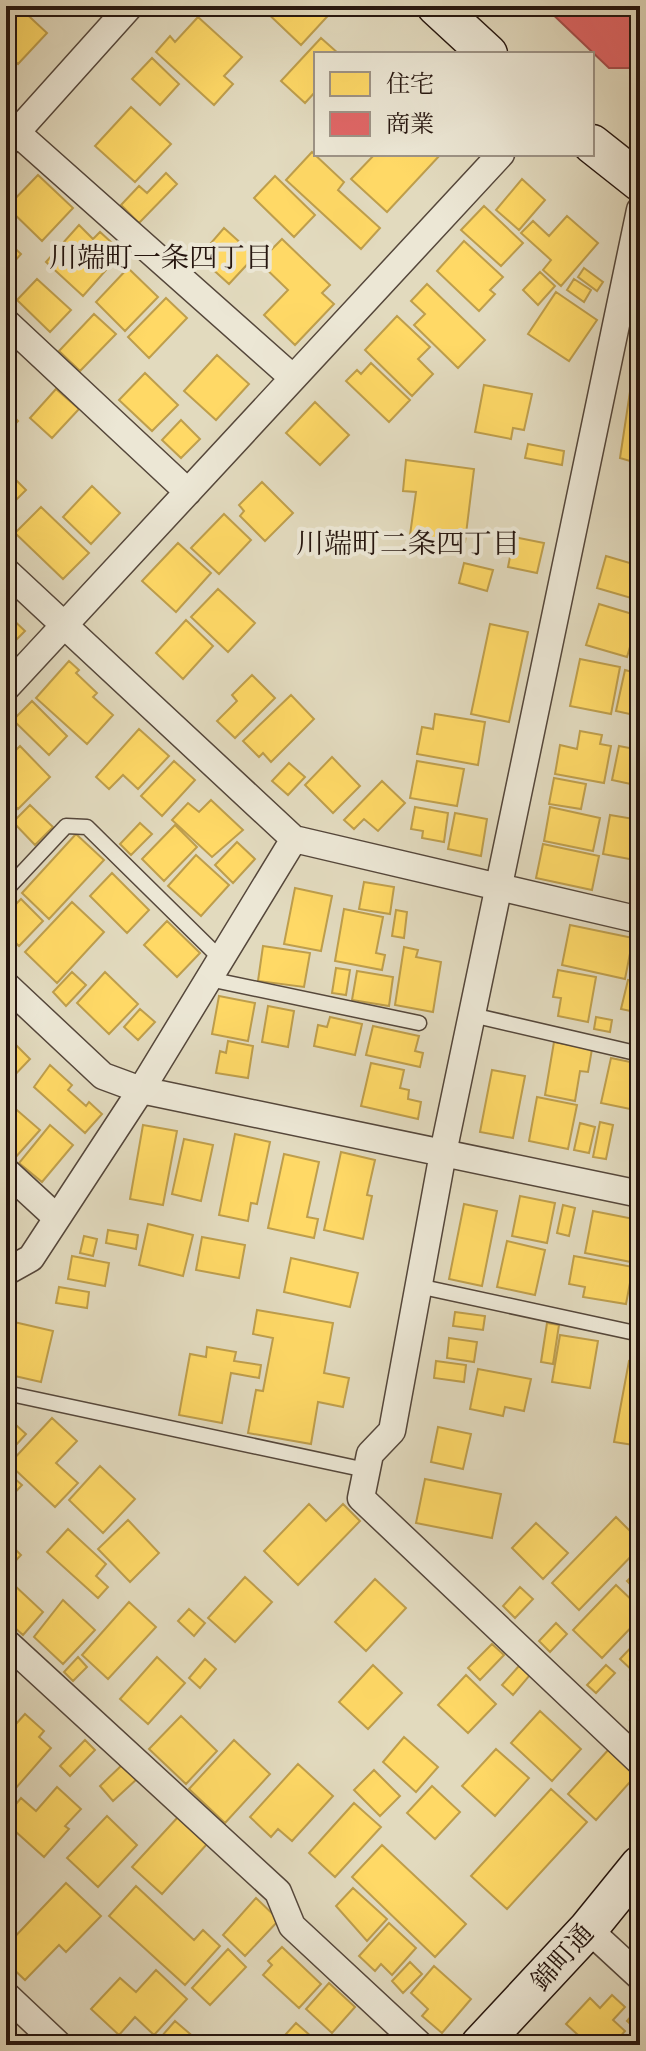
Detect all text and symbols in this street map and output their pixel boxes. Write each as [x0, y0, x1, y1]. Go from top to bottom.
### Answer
legend [314, 52, 594, 156]
text: 住宅 [386, 66, 434, 101]
text: 商業 [386, 106, 434, 141]
district label: 川端町一条四丁目 [49, 236, 273, 277]
district label: 川端町二条四丁目 [296, 522, 520, 563]
street label: 錦町通 [521, 1915, 602, 1999]

